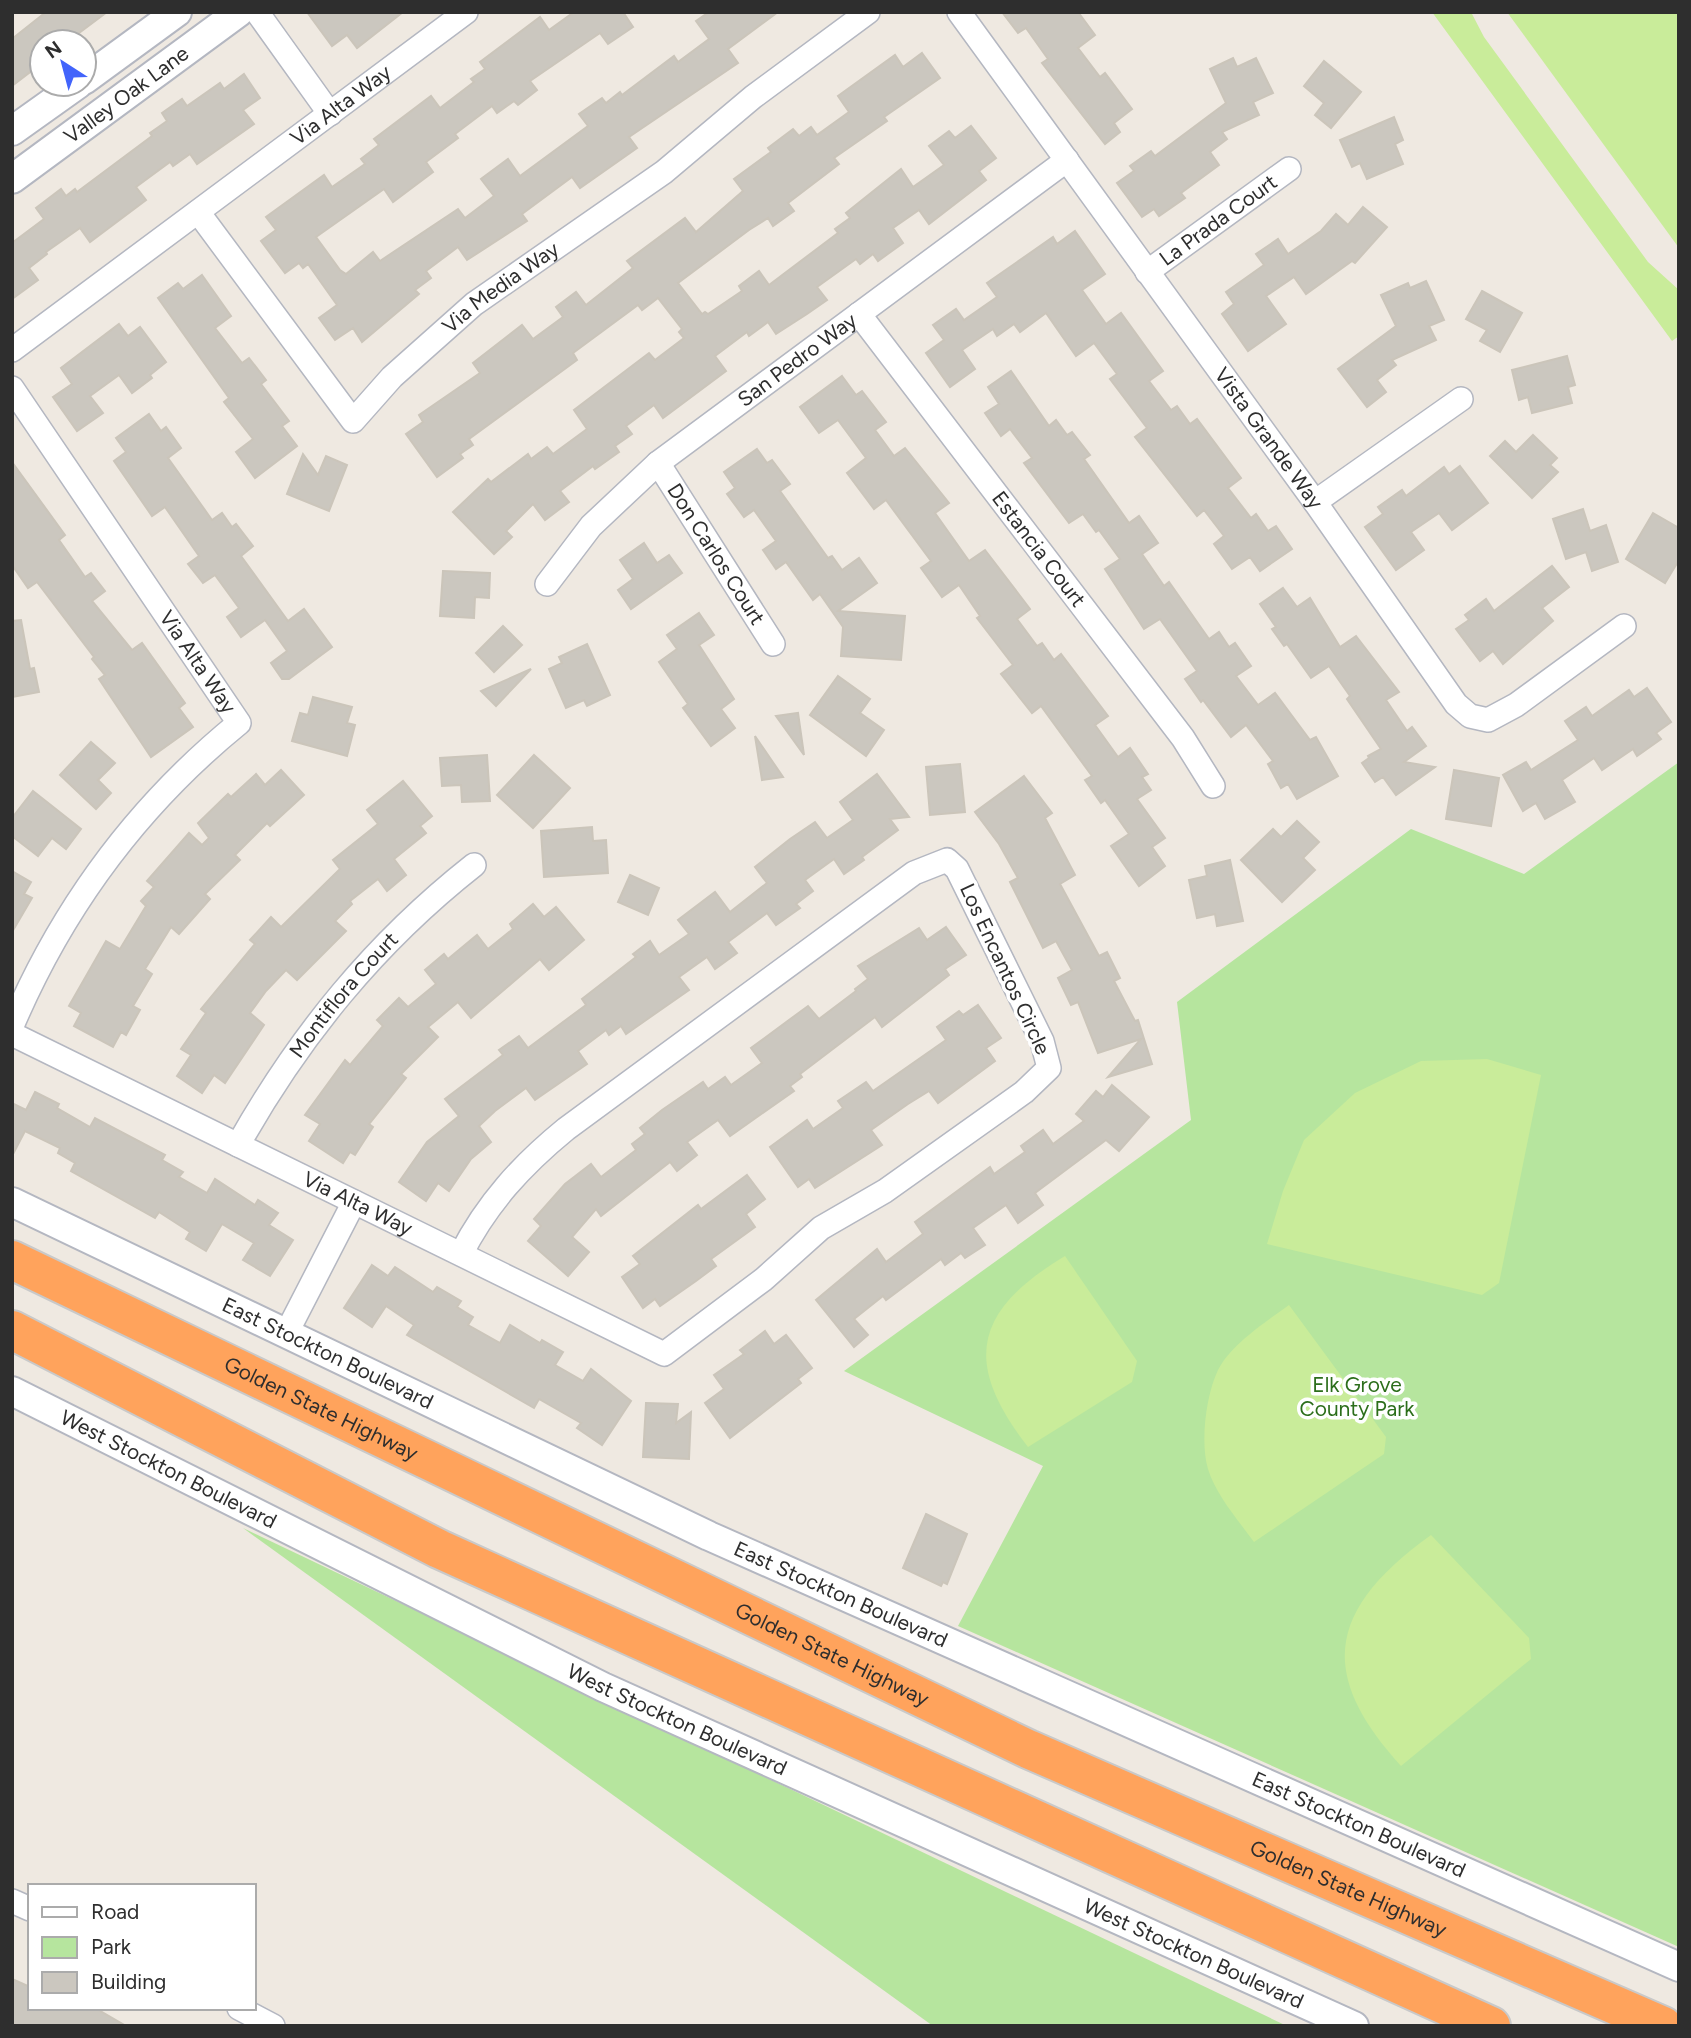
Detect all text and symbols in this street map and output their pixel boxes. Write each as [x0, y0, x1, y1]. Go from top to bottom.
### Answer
north arrow [28, 28, 98, 98]
text: N [41, 36, 66, 63]
street label: Valley Oak Lane [59, 40, 193, 148]
street label: Via Alta Way [285, 59, 396, 150]
street label: La Prada Court [1154, 169, 1282, 271]
street label: Via Media Way [437, 236, 563, 338]
street label: San Pedro Way [733, 307, 861, 412]
street label: Vista Grande Way [1210, 363, 1329, 513]
street label: Don Carlos Court [662, 479, 770, 629]
street label: Estancia Court [987, 486, 1091, 612]
street label: Via Alta Way [154, 606, 242, 718]
street label: Los Encantos Circle [955, 879, 1056, 1058]
street label: Montiflora Court [284, 927, 403, 1062]
street label: Via Alta Way [299, 1166, 417, 1241]
street label: East Stockton Boulevard [218, 1292, 437, 1414]
street label: Golden State Highway [220, 1351, 422, 1466]
park label: Elk Grove County Park [1300, 1372, 1415, 1421]
street label: West Stockton Boulevard [56, 1404, 281, 1534]
street label: East Stockton Boulevard [730, 1536, 952, 1652]
street label: Golden State Highway [731, 1597, 933, 1711]
street label: West Stockton Boulevard [563, 1658, 791, 1780]
street label: East Stockton Boulevard [1248, 1766, 1470, 1883]
street label: Golden State Highway [1246, 1834, 1451, 1942]
legend [28, 1884, 256, 2010]
street label: West Stockton Boulevard [1080, 1893, 1308, 2014]
text: Road [91, 1899, 139, 1924]
text: Park [91, 1934, 132, 1959]
text: Building [91, 1969, 166, 1994]

